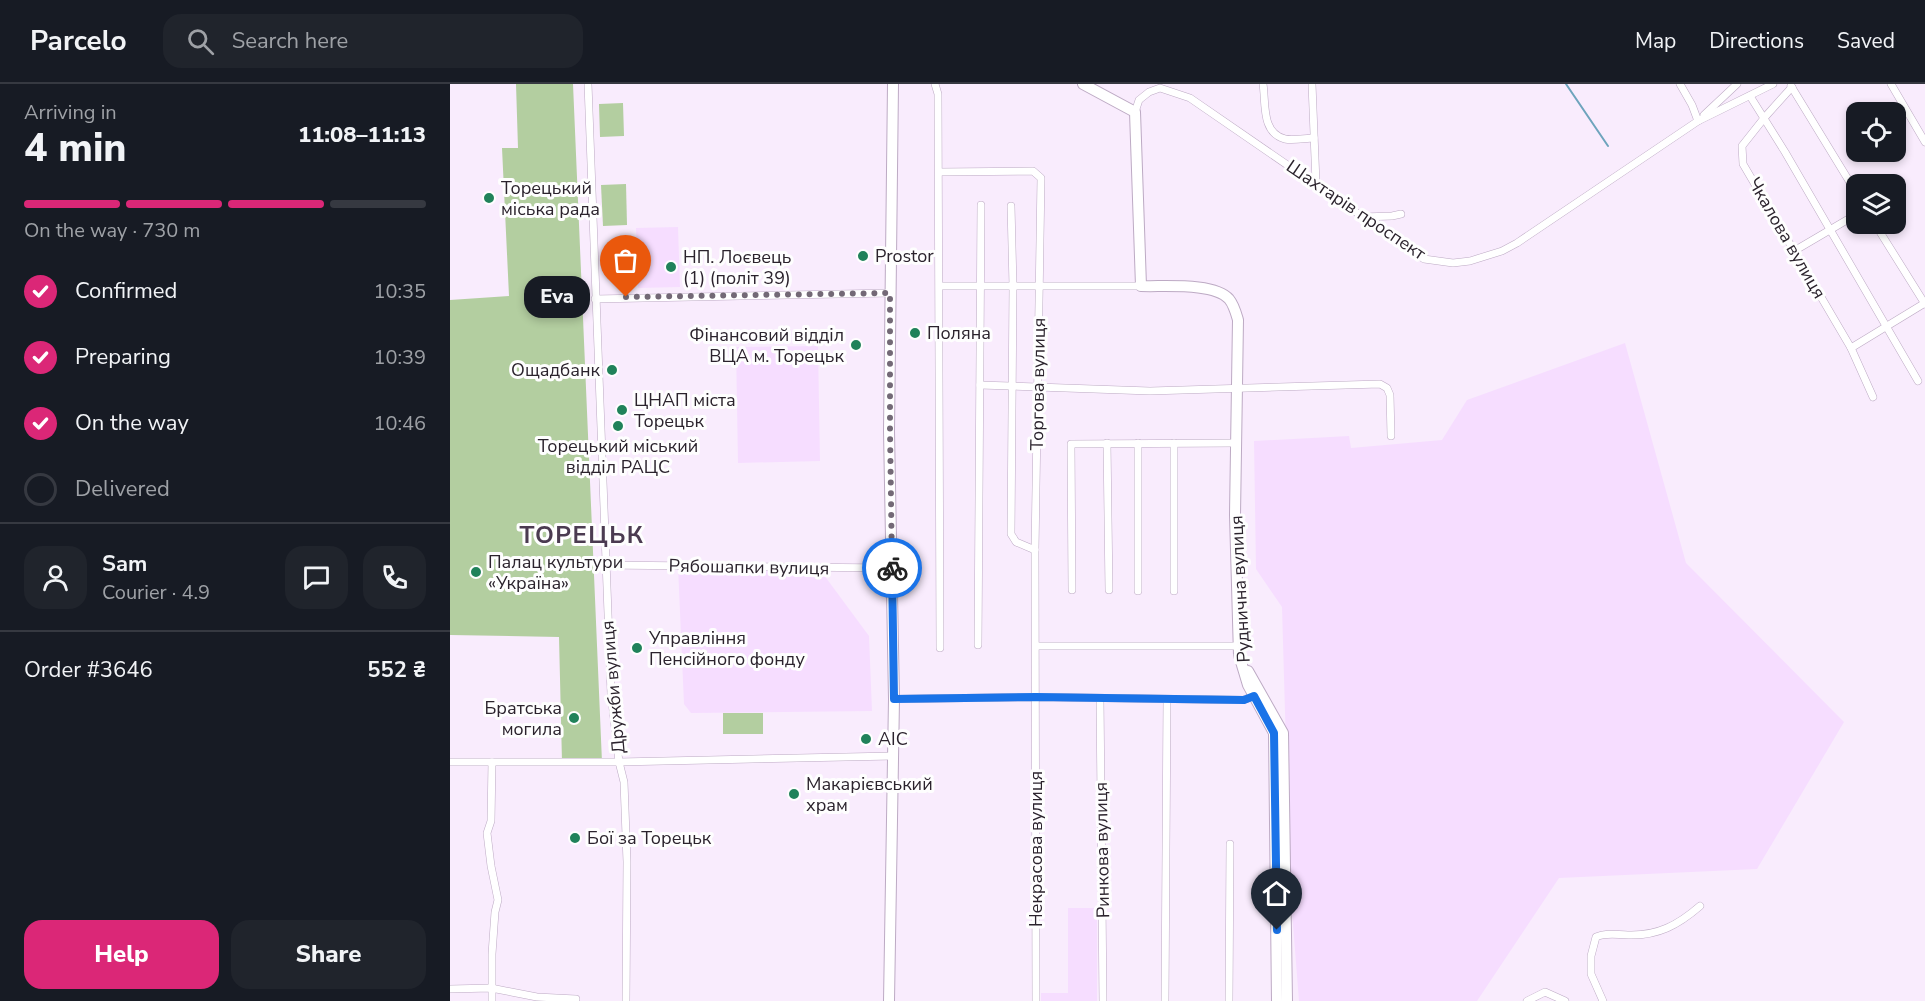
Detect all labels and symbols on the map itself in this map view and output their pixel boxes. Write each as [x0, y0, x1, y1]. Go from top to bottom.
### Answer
street label: Шахтарів проспект [1282, 154, 1430, 266]
street label: Чкалова вулиця [1743, 173, 1831, 303]
place label: Торецький міська рада [501, 176, 600, 221]
marker: Торецький міська рада [482, 191, 496, 205]
pin [600, 235, 651, 297]
place label: Prostor [875, 244, 934, 268]
place label: НП. Лоєвець (1) (політ 39) [683, 245, 791, 290]
marker: Prostor [856, 249, 870, 263]
marker: НП. Лоєвець (1) (політ 39) [664, 260, 678, 274]
callout: Eva [524, 276, 590, 318]
street label: Торгова вулиця [1025, 318, 1051, 450]
place label: Поляна [927, 321, 991, 345]
place label: Фінансовий відділ ВЦА м. Торецьк [689, 323, 845, 368]
marker: Поляна [908, 326, 922, 340]
marker: Фінансовий відділ ВЦА м. Торецьк [849, 338, 863, 352]
place label: Ощадбанк [511, 358, 601, 382]
marker: Ощадбанк [605, 363, 619, 377]
place label: ЦНАП міста Торецьк [634, 388, 736, 433]
marker: ЦНАП міста Торецьк [615, 403, 629, 417]
marker: Торецький міський відділ РАЦС [611, 419, 625, 433]
place label: Торецький міський відділ РАЦС [538, 434, 698, 479]
street label: Руднична вулиця [1224, 515, 1256, 663]
district label: ТОРЕЦЬК [519, 519, 645, 551]
courier [862, 538, 922, 598]
place label: Палац культури «Україна» [488, 550, 623, 595]
street label: Рябошапки вулиця [668, 554, 830, 580]
marker: Палац культури «Україна» [469, 565, 483, 579]
street label: Дружби вулиця [595, 619, 631, 755]
place label: Управління Пенсійного фонду [648, 626, 805, 671]
marker: Управління Пенсійного фонду [630, 641, 644, 655]
place label: Братська мoгила [484, 696, 562, 741]
marker: Братська мoгила [567, 711, 581, 725]
place label: АІС [878, 727, 908, 751]
marker: АІС [859, 732, 873, 746]
street label: Некрасова вулиця [1024, 771, 1048, 927]
place label: Макарієвський храм [806, 772, 933, 817]
street label: Ринкова вулиця [1089, 782, 1115, 918]
marker: Макарієвський храм [787, 787, 801, 801]
place label: Бої за Торецьк [587, 826, 712, 850]
marker: Бої за Торецьк [568, 831, 582, 845]
pin [1251, 868, 1302, 930]

